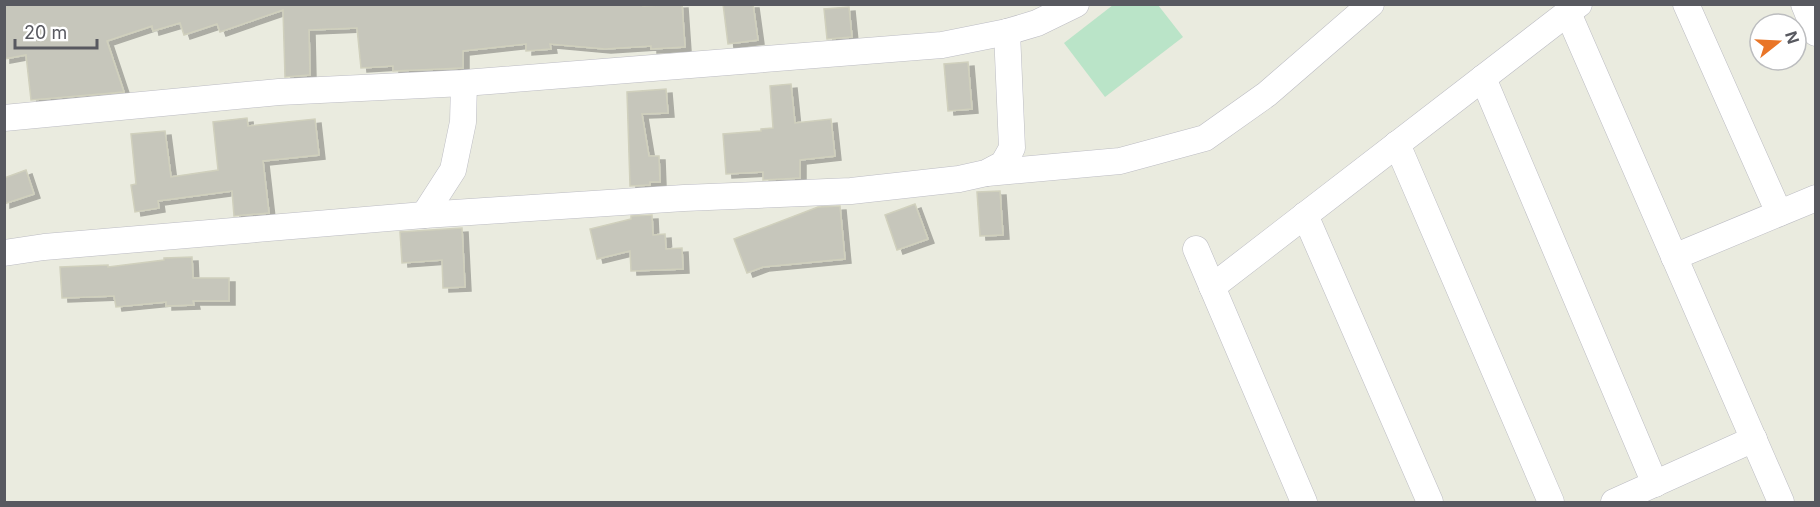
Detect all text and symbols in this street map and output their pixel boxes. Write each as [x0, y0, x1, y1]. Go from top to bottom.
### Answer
scale bar [15, 12, 98, 50]
north arrow [1748, 12, 1808, 72]
text: 20 m [24, 22, 67, 43]
text: N [1781, 28, 1804, 46]

